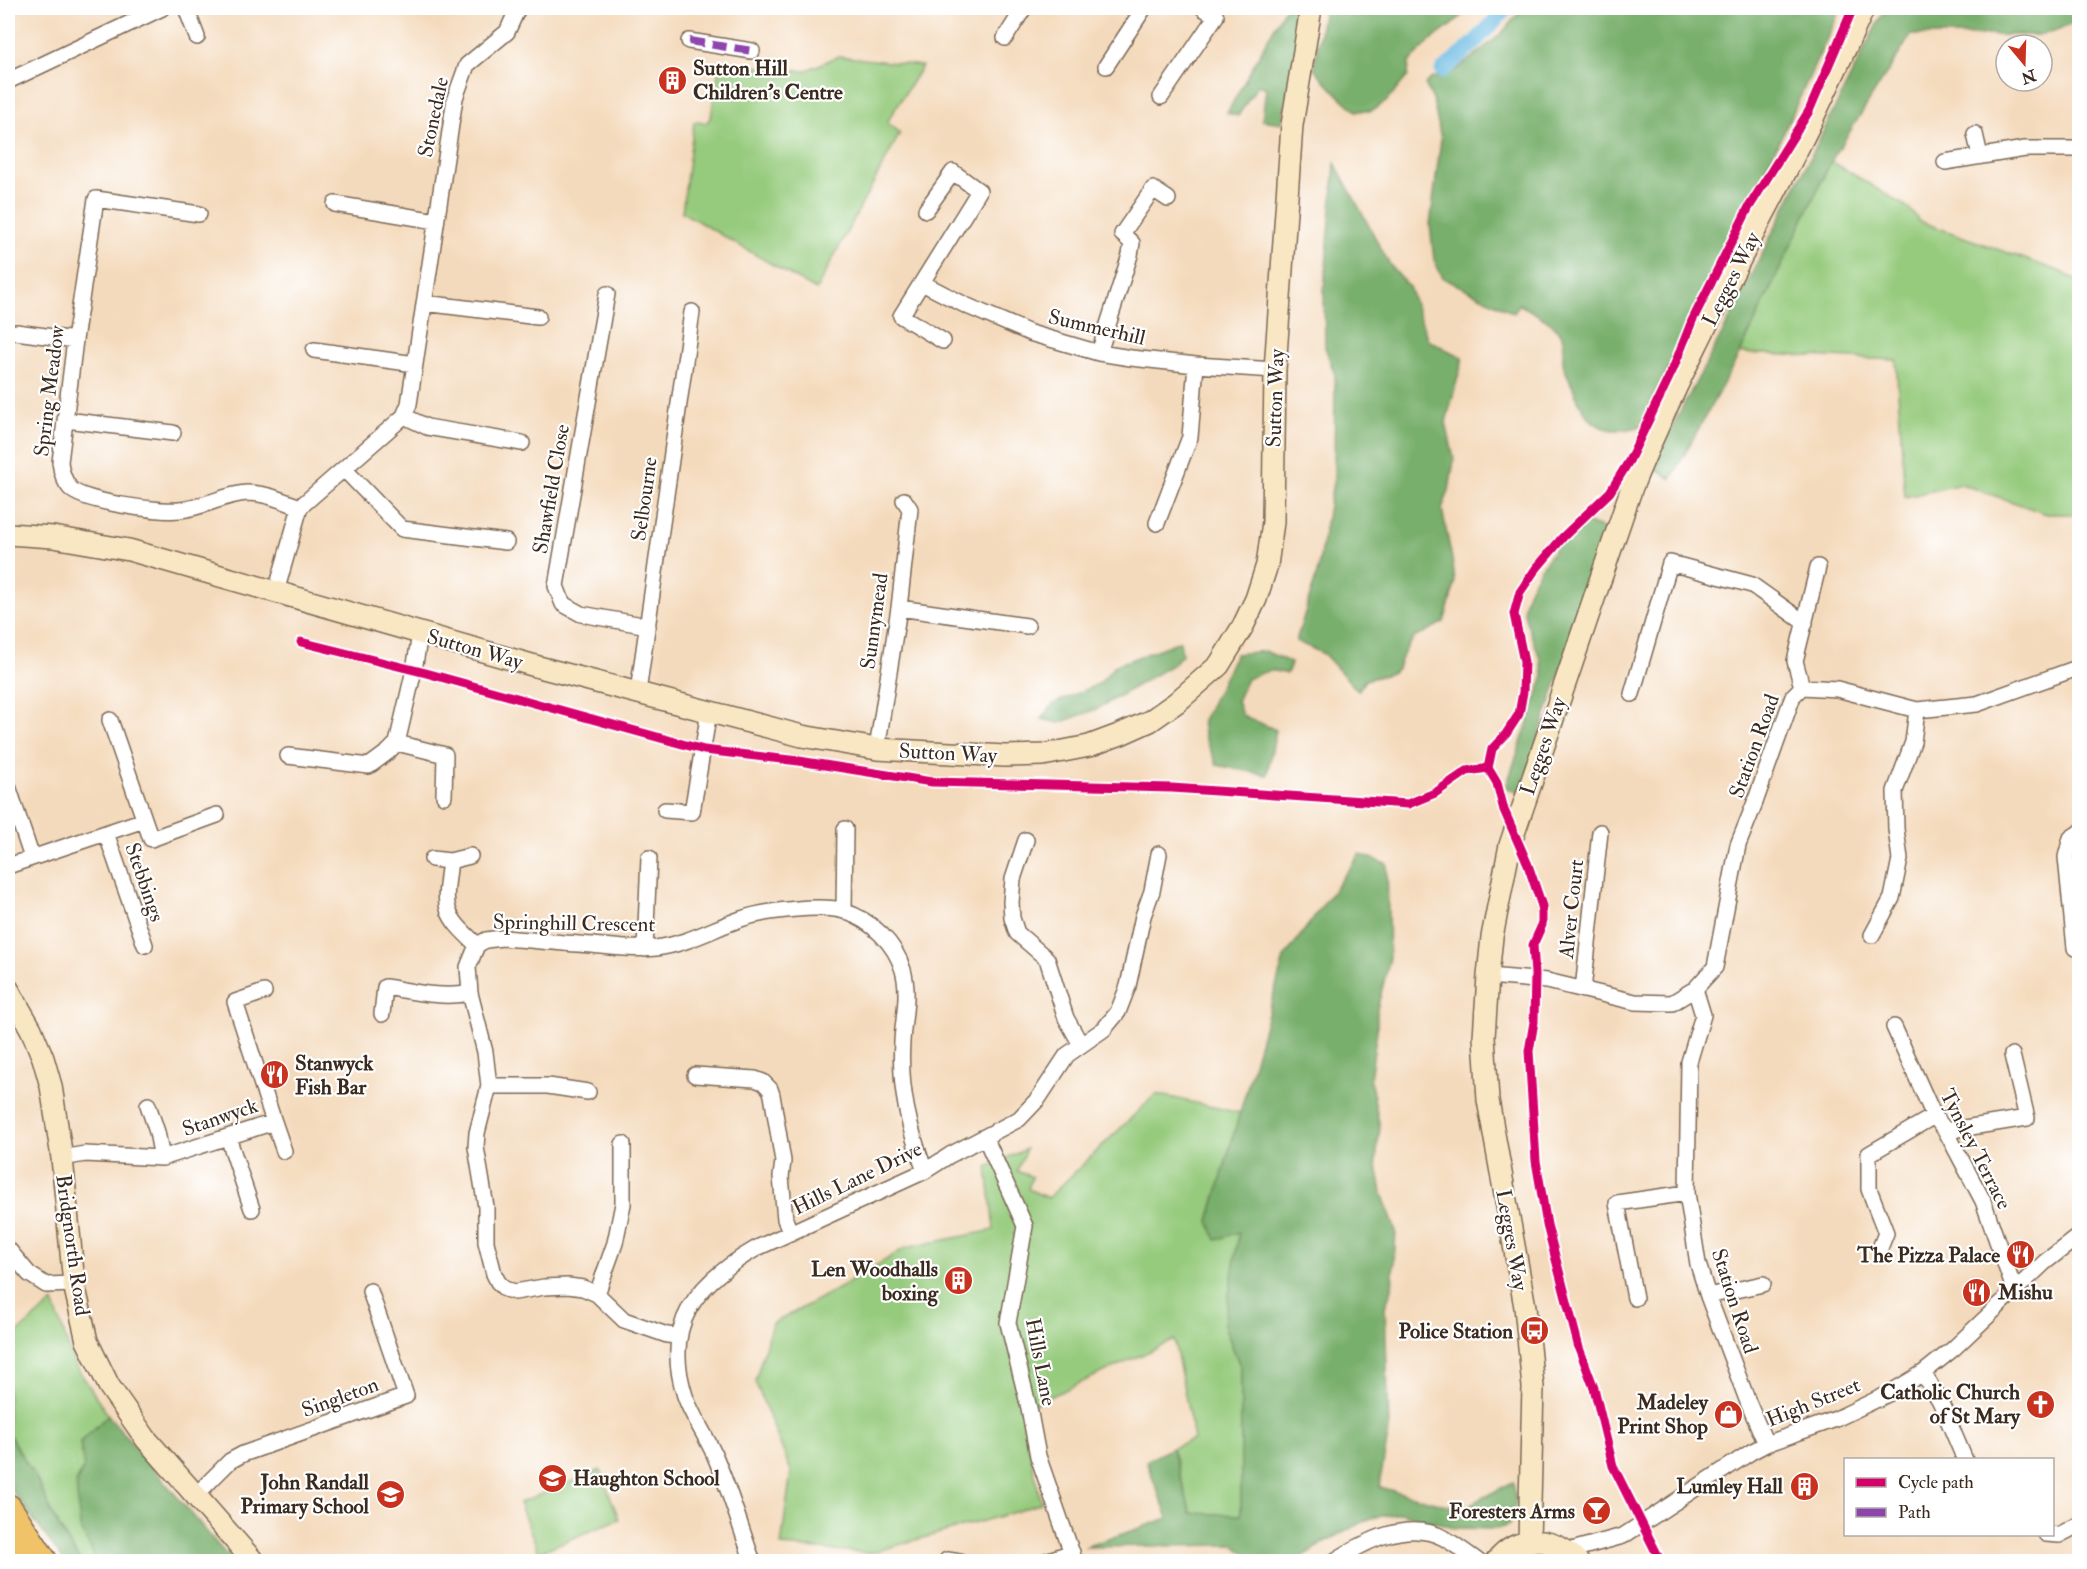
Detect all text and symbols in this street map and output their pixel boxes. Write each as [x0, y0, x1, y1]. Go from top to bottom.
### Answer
north arrow [1994, 33, 2054, 93]
place label: Sutton Hill Children's Centre [693, 55, 843, 106]
building icon: Sutton Hill Children's Centre [656, 64, 688, 96]
text: N [2018, 64, 2040, 88]
street label: Stonedale [412, 74, 455, 160]
street label: Legges Way [1696, 227, 1767, 331]
street label: Summerhill [1046, 303, 1149, 352]
street label: Spring Meadow [28, 323, 71, 458]
street label: Sutton Way [1260, 348, 1291, 448]
street label: Shawfield Close [527, 422, 576, 556]
street label: Selbourne [625, 455, 664, 543]
street label: Sunnymead [854, 570, 895, 671]
street label: Sutton Way [424, 623, 527, 676]
street label: Station Road [1723, 690, 1786, 802]
street label: Legges Way [1514, 693, 1573, 799]
street label: Sutton Way [898, 737, 999, 770]
street label: Stebbings [118, 839, 171, 925]
street label: Alver Court [1553, 858, 1590, 961]
street label: Springhill Crescent [493, 909, 656, 938]
place label: Stanwyck Fish Bar [295, 1050, 374, 1101]
restaurant icon: Stanwyck Fish Bar [258, 1059, 290, 1091]
street label: Tynsley Terrace [1934, 1084, 2018, 1214]
street label: Stanwyck [179, 1092, 262, 1143]
street label: Hills Lane Drive [788, 1135, 927, 1222]
street label: Bridgnorth Road [49, 1173, 96, 1318]
street label: Legges Way [1489, 1187, 1534, 1294]
restaurant icon: The Pizza Palace [2005, 1239, 2037, 1271]
place label: The Pizza Palace [1856, 1242, 2000, 1269]
street label: Station Road [1705, 1245, 1764, 1358]
place label: Len Woodhalls boxing [811, 1256, 939, 1307]
building icon: Len Woodhalls boxing [943, 1265, 975, 1297]
restaurant icon: Mishu [1961, 1276, 1993, 1308]
place label: Mishu [1997, 1279, 2053, 1306]
bus stop icon: Police Station [1518, 1315, 1550, 1347]
street label: Hills Lane [1019, 1316, 1062, 1408]
place label: Police Station [1398, 1318, 1513, 1345]
street label: Singleton [298, 1371, 383, 1424]
street label: High Street [1762, 1371, 1864, 1434]
place label: Catholic Church of St Mary [1880, 1379, 2021, 1430]
church icon: Catholic Church of St Mary [2025, 1388, 2057, 1420]
place label: Madeley Print Shop [1617, 1389, 1709, 1440]
shop icon: Madeley Print Shop [1713, 1398, 1745, 1430]
legend [1844, 1458, 2054, 1536]
school or university icon: Haughton School [536, 1462, 568, 1494]
place label: Haughton School [573, 1465, 720, 1492]
place label: John Randall Primary School [240, 1469, 370, 1520]
building icon: Lumley Hall [1788, 1470, 1820, 1502]
text: Cycle path [1898, 1471, 1974, 1494]
place label: Lumley Hall [1676, 1473, 1784, 1500]
school or university icon: John Randall Primary School [374, 1478, 406, 1510]
bar icon: Foresters Arms [1580, 1495, 1612, 1527]
place label: Foresters Arms [1449, 1498, 1575, 1525]
text: Path [1898, 1501, 1931, 1524]

